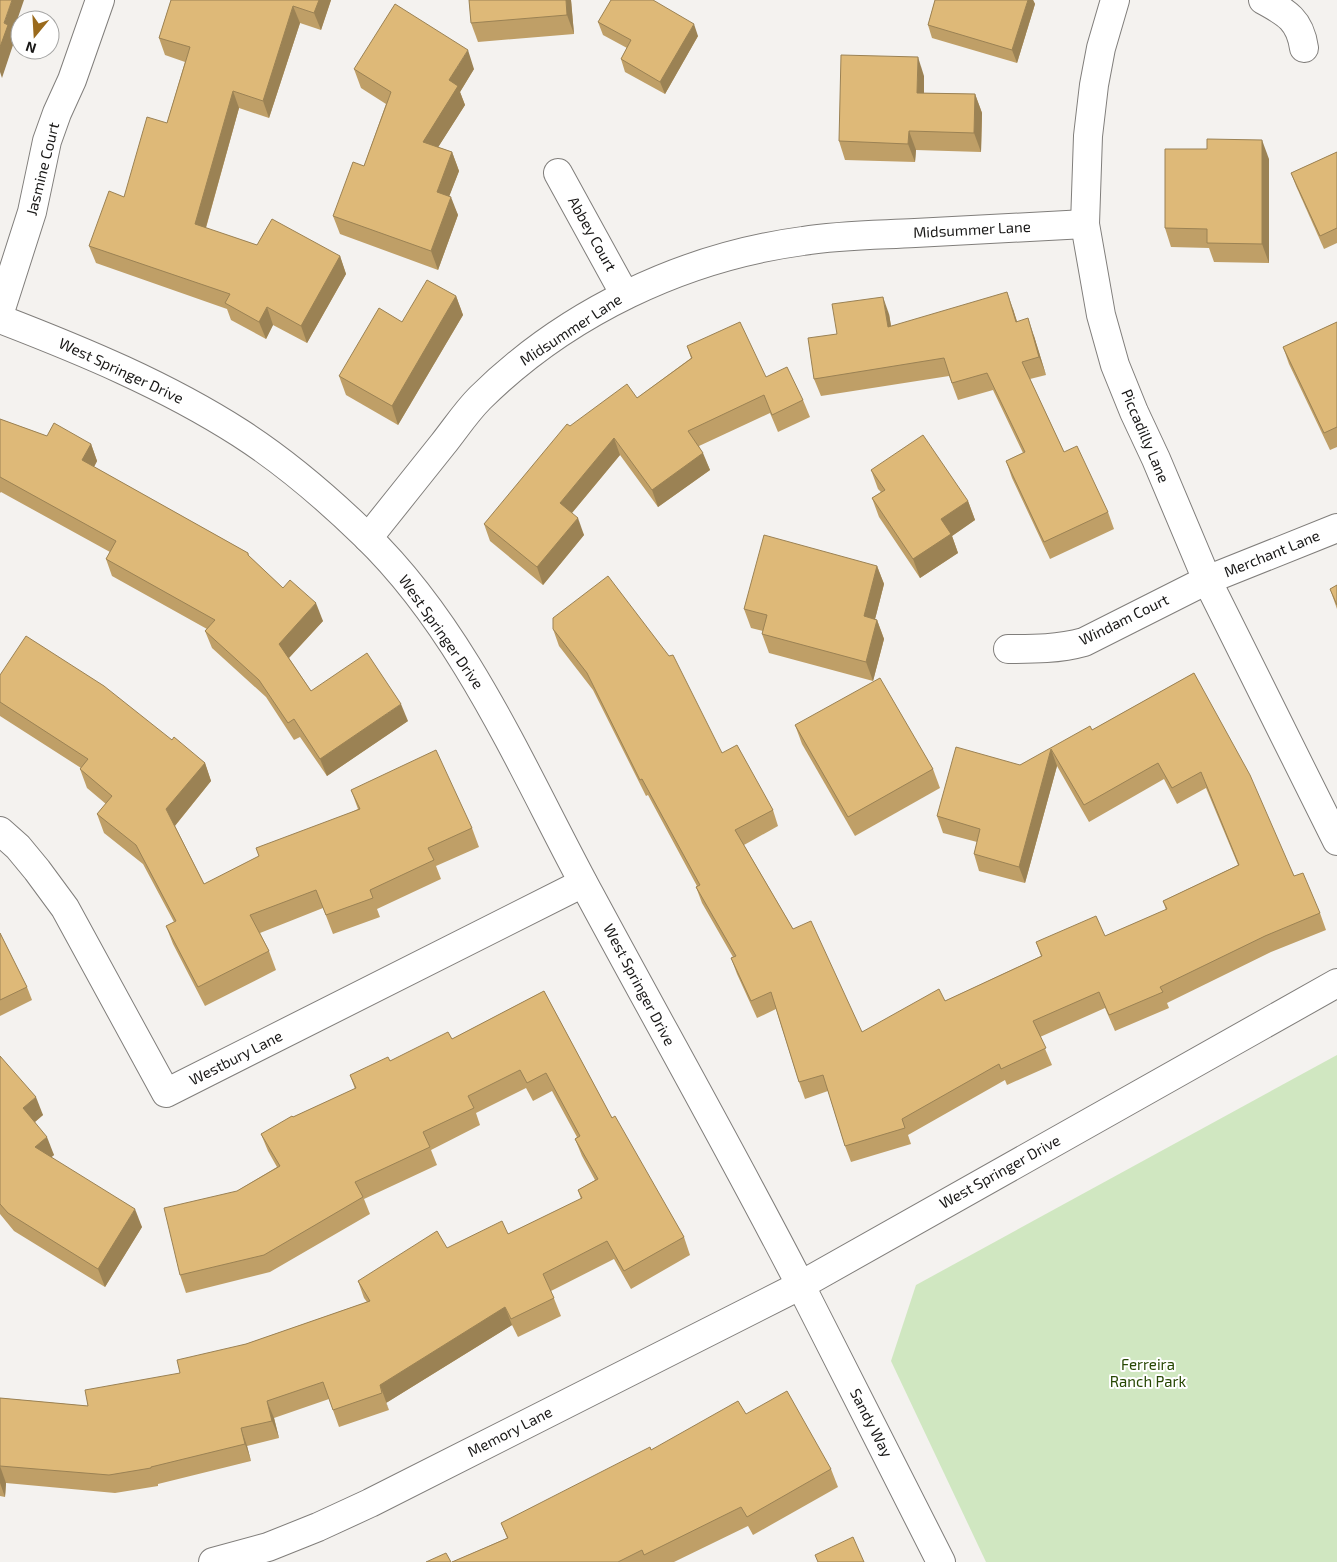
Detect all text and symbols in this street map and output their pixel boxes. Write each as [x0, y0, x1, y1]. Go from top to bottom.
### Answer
north arrow [10, 10, 60, 60]
text: N [23, 38, 38, 57]
street label: Jasmine Court [22, 120, 62, 217]
street label: Abbey Court [565, 193, 621, 274]
street label: Midsummer Lane [913, 217, 1031, 241]
street label: Midsummer Lane [516, 290, 625, 369]
street label: West Springer Drive [56, 333, 187, 407]
street label: Piccadilly Lane [1118, 386, 1174, 485]
street label: Merchant Lane [1221, 526, 1322, 580]
street label: West Springer Drive [396, 571, 488, 692]
street label: Windam Court [1076, 590, 1171, 649]
street label: West Springer Drive [600, 921, 680, 1048]
street label: Westbury Lane [186, 1026, 285, 1088]
street label: West Springer Drive [936, 1130, 1063, 1212]
park label: Ferreira Ranch Park [1110, 1355, 1187, 1390]
street label: Sandy Way [847, 1385, 897, 1460]
street label: Memory Lane [464, 1402, 555, 1460]

